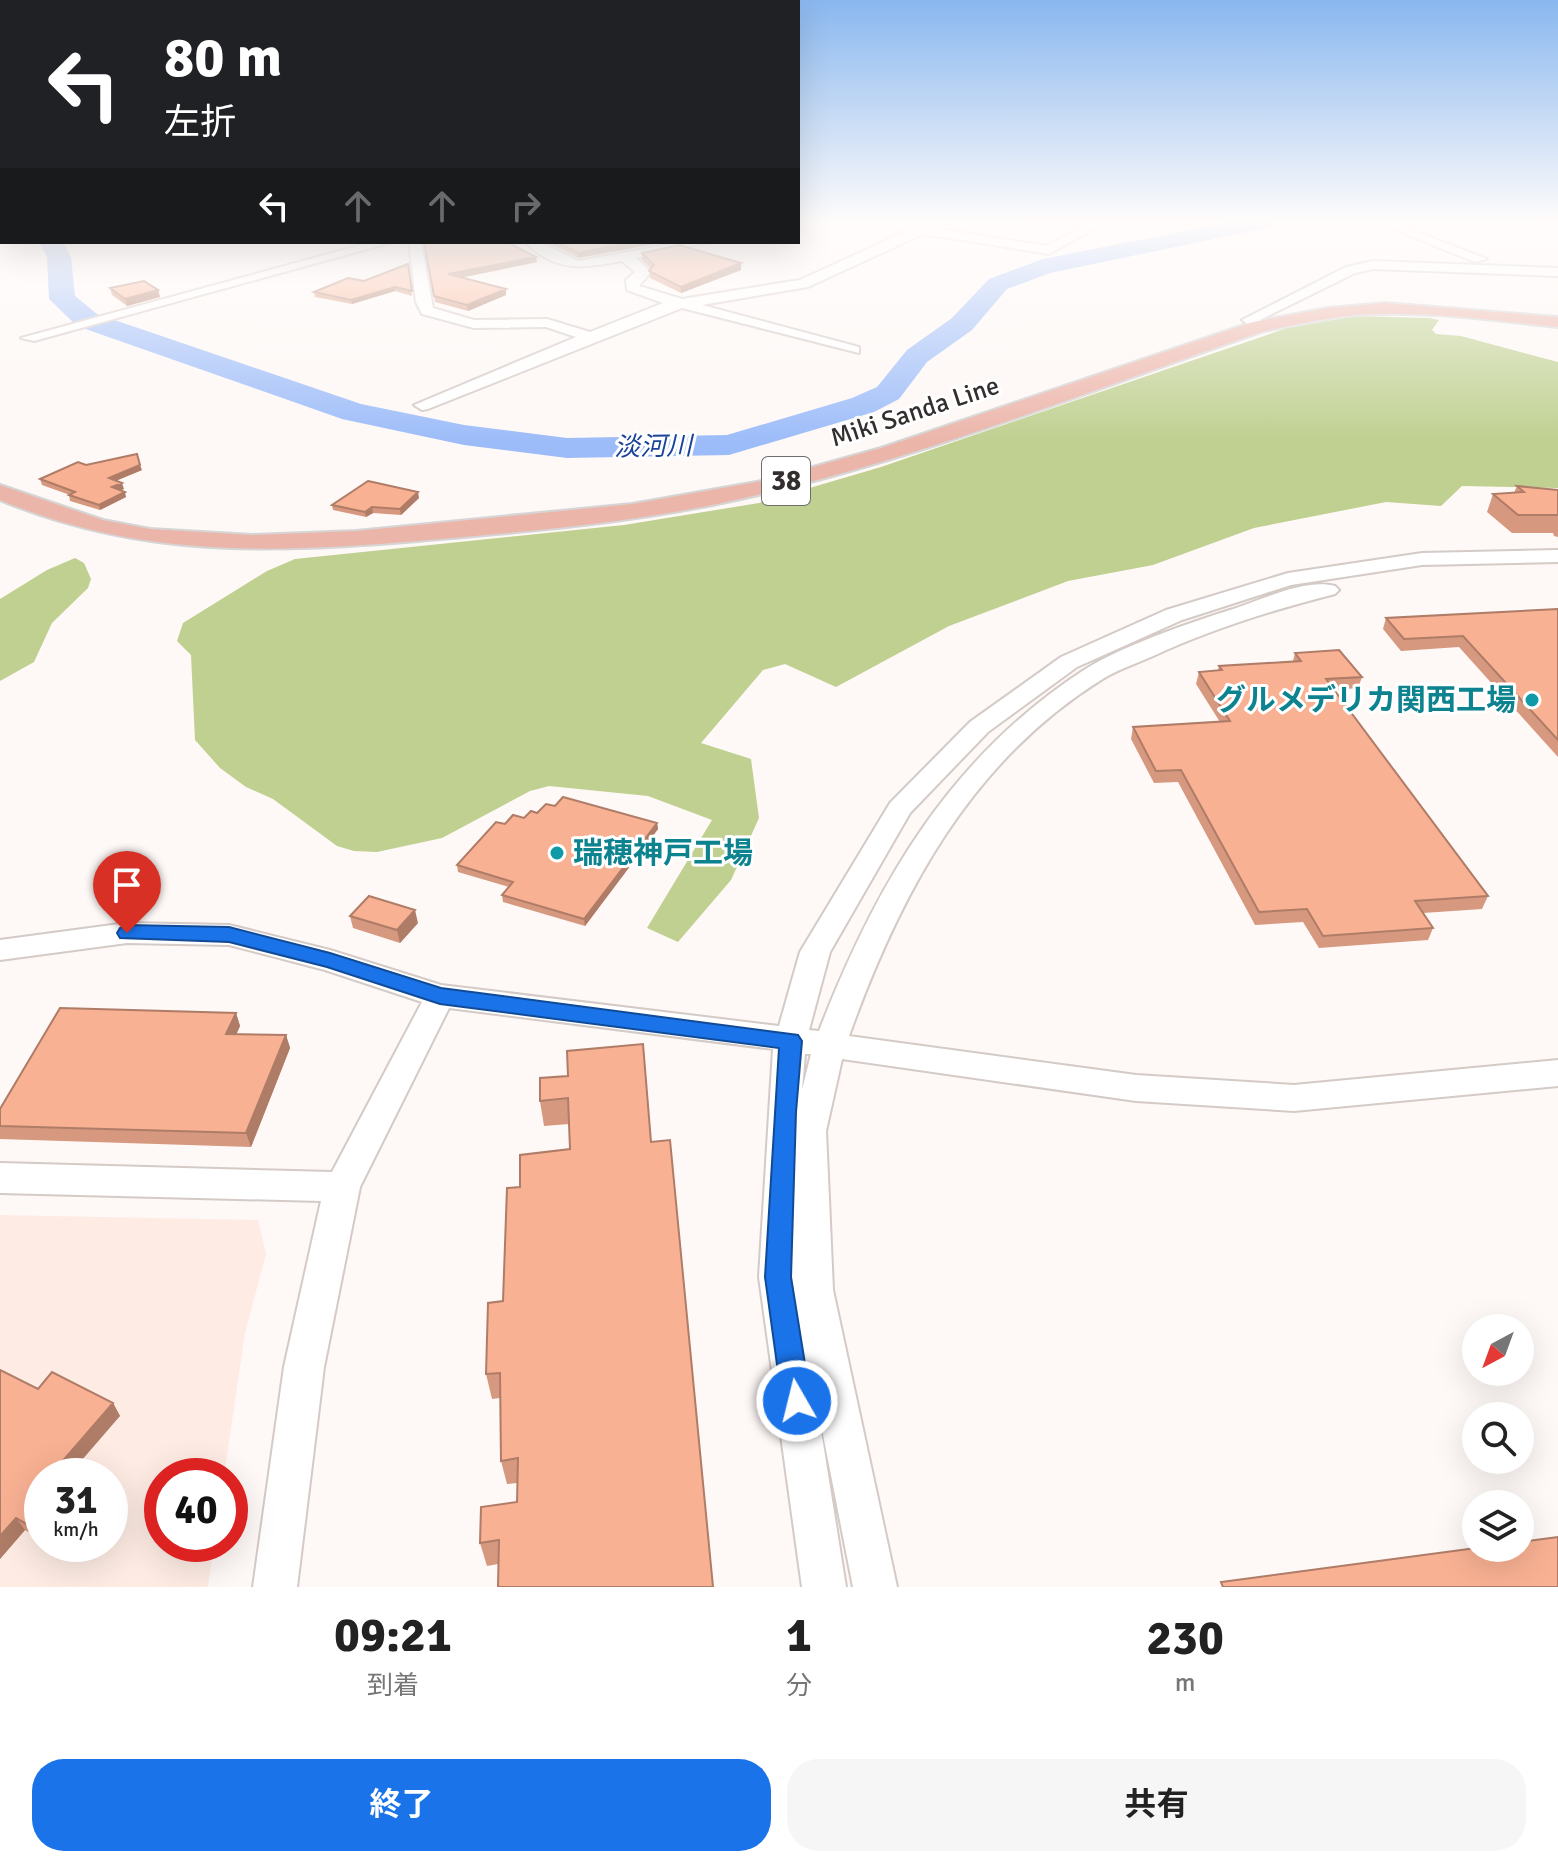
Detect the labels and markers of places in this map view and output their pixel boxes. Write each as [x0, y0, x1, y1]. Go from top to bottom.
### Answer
place label: グルメデリカ関西工場 [1216, 682, 1516, 719]
marker: グルメデリカ関西工場 [1523, 691, 1541, 709]
place label: 瑞穂神戸工場 [573, 835, 753, 872]
marker: 瑞穂神戸工場 [548, 844, 566, 862]
pin [93, 851, 161, 933]

